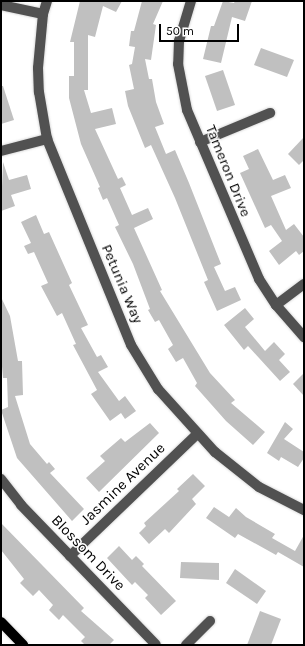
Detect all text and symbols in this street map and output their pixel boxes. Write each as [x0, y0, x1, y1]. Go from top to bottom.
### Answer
scale bar [161, 16, 241, 42]
text: 50 m [166, 24, 194, 38]
street label: Tameron Drive [201, 122, 255, 220]
street label: Petunia Way [97, 242, 147, 326]
street label: Jasmine Avenue [77, 439, 169, 529]
street label: Blossom Drive [47, 511, 129, 595]

